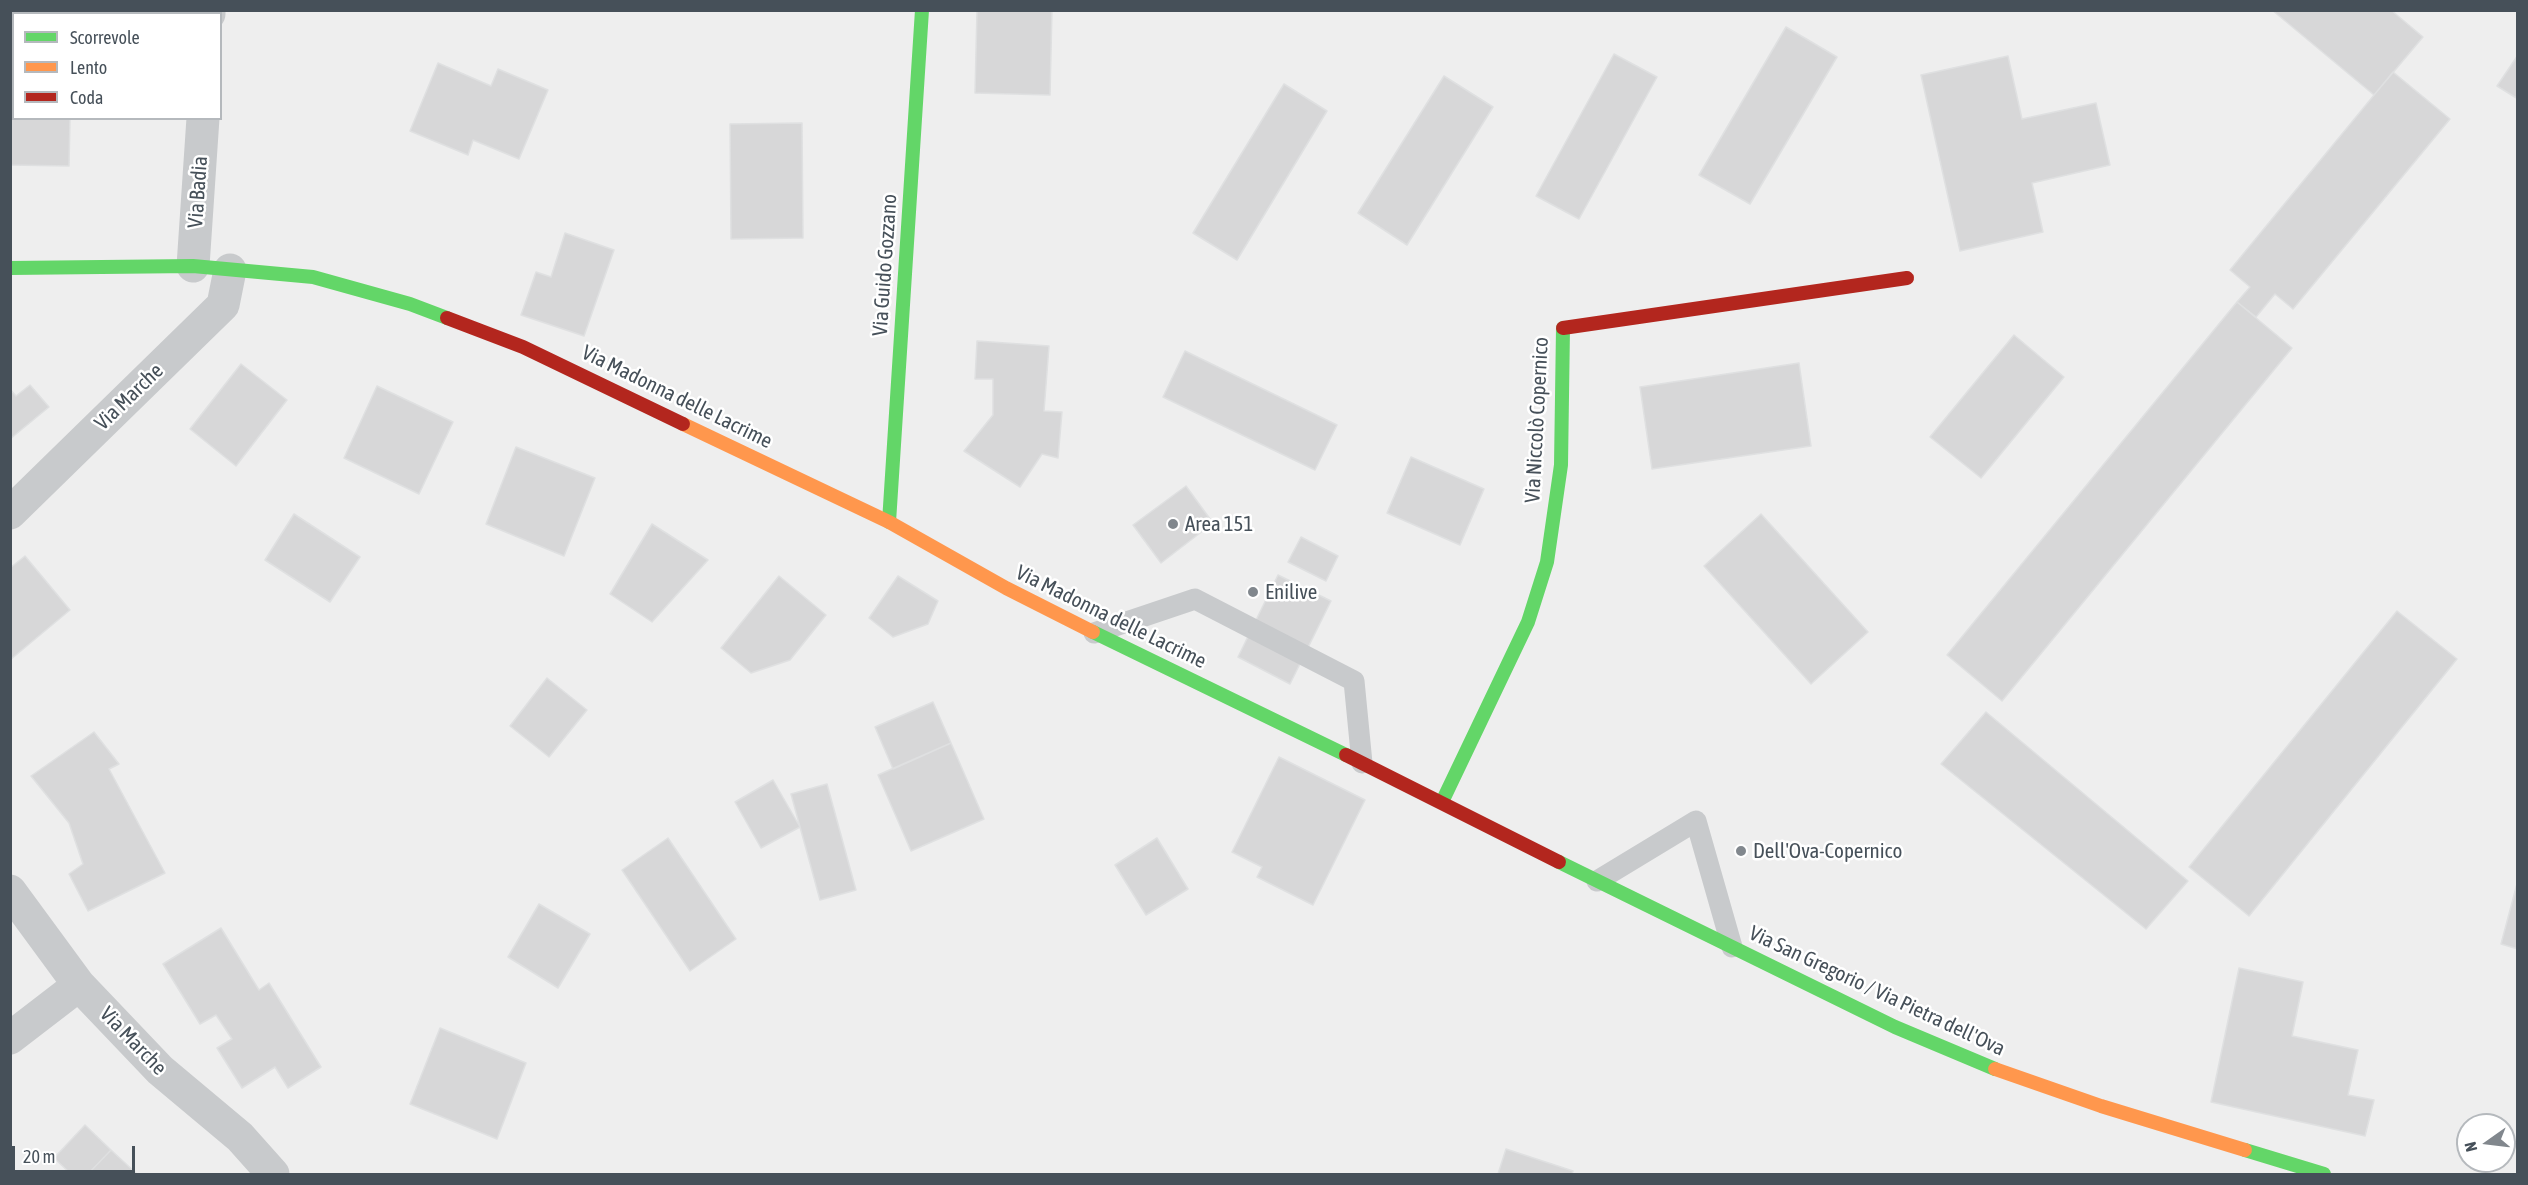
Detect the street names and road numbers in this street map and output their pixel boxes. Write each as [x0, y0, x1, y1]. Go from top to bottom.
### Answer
street label: Via Badia [183, 155, 213, 229]
street label: Via Guido Gozzano [867, 193, 903, 337]
street label: Via Niccolò Copernico [1520, 336, 1554, 504]
street label: Via Madonna delle Lacrime [578, 340, 776, 454]
street label: Via Marche [90, 358, 168, 436]
street label: Via Madonna delle Lacrime [1012, 560, 1210, 674]
street label: Via San Gregorio / Via Pietra dell'Ova [1745, 921, 2009, 1061]
street label: Via Marche [94, 1002, 172, 1080]

